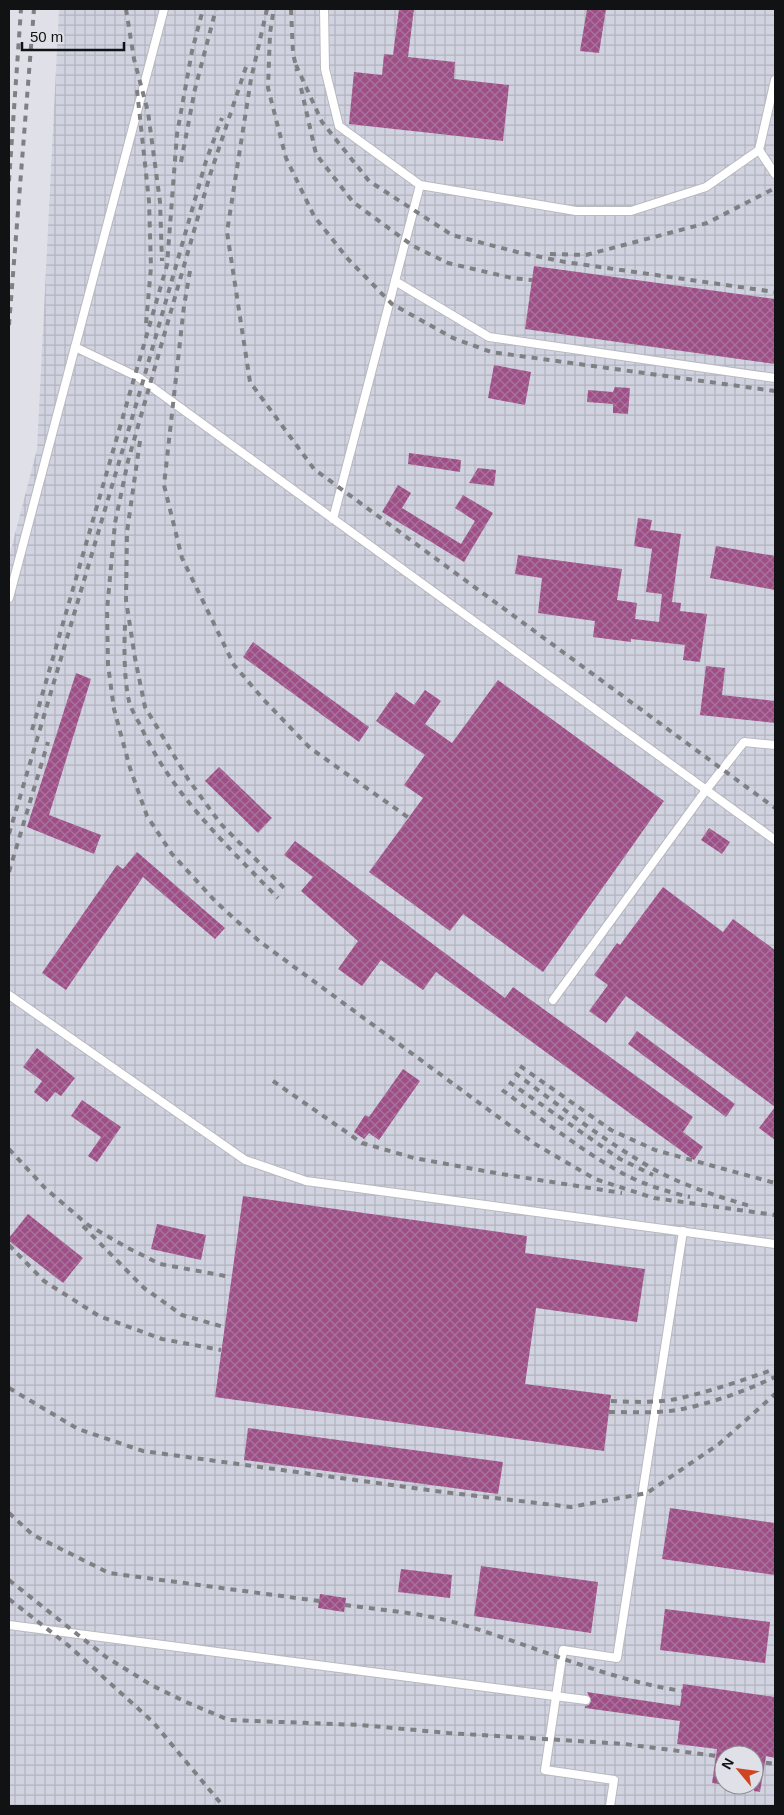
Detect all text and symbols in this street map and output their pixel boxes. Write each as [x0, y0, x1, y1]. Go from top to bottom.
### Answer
scale bar [22, 20, 125, 52]
text: 50 m [30, 28, 63, 45]
north arrow [714, 1745, 764, 1795]
text: N [718, 1755, 737, 1772]

